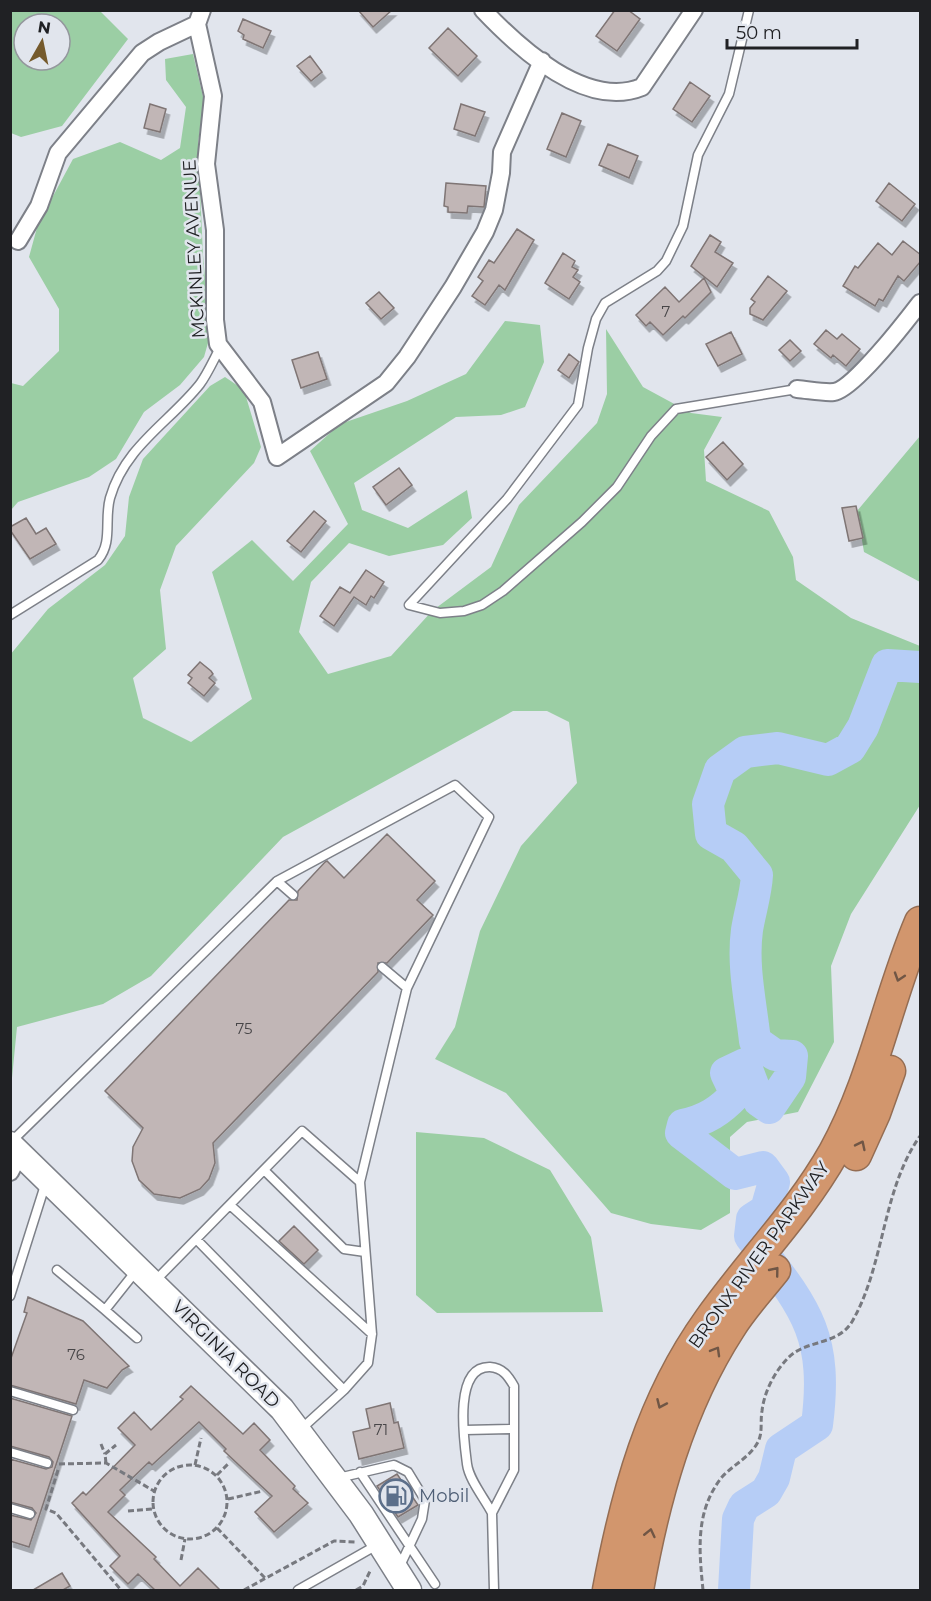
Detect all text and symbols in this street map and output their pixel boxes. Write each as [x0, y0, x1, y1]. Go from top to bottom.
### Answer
north arrow [12, 12, 72, 72]
scale bar [727, 12, 858, 50]
text: N [36, 17, 52, 38]
text: 50 m [736, 22, 782, 44]
street label: MCKINLEY AVENUE [178, 159, 210, 339]
house number: 7 [662, 302, 671, 321]
one-way arrow [894, 971, 907, 982]
house number: 75 [235, 1019, 253, 1038]
one-way arrow [853, 1141, 865, 1152]
street label: BRONX RIVER PARKWAY [684, 1157, 835, 1353]
one-way arrow [767, 1266, 778, 1277]
street label: VIRGINIA ROAD [167, 1295, 285, 1413]
house number: 76 [67, 1345, 85, 1364]
one-way arrow [709, 1347, 721, 1357]
one-way arrow [656, 1398, 668, 1409]
house number: 71 [374, 1420, 388, 1439]
fuel station icon: Mobil [378, 1478, 414, 1514]
place label: Mobil [419, 1485, 469, 1507]
one-way arrow [642, 1528, 655, 1538]

